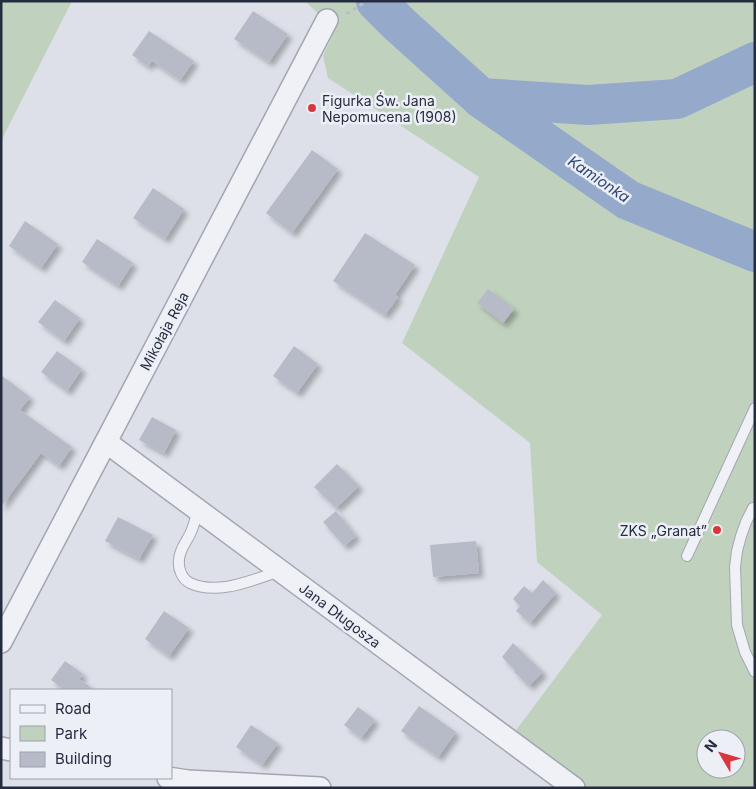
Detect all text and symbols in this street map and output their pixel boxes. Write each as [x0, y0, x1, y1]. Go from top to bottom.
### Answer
place label: Figurka Św. Jana Nepomucena (1908) [322, 92, 457, 125]
marker: Figurka Św. Jana Nepomucena (1908) [306, 102, 318, 114]
water label: Kamionka [564, 151, 634, 207]
street label: Mikołaja Reja [136, 289, 192, 373]
place label: ZKS „Granat” [620, 522, 707, 539]
marker: ZKS „Granat” [711, 524, 723, 536]
street label: Jana Długosza [296, 579, 384, 651]
legend [10, 689, 172, 779]
text: Road [55, 699, 91, 718]
text: Park [55, 724, 88, 743]
north arrow [696, 729, 746, 779]
text: N [700, 736, 720, 755]
text: Building [55, 749, 112, 768]

